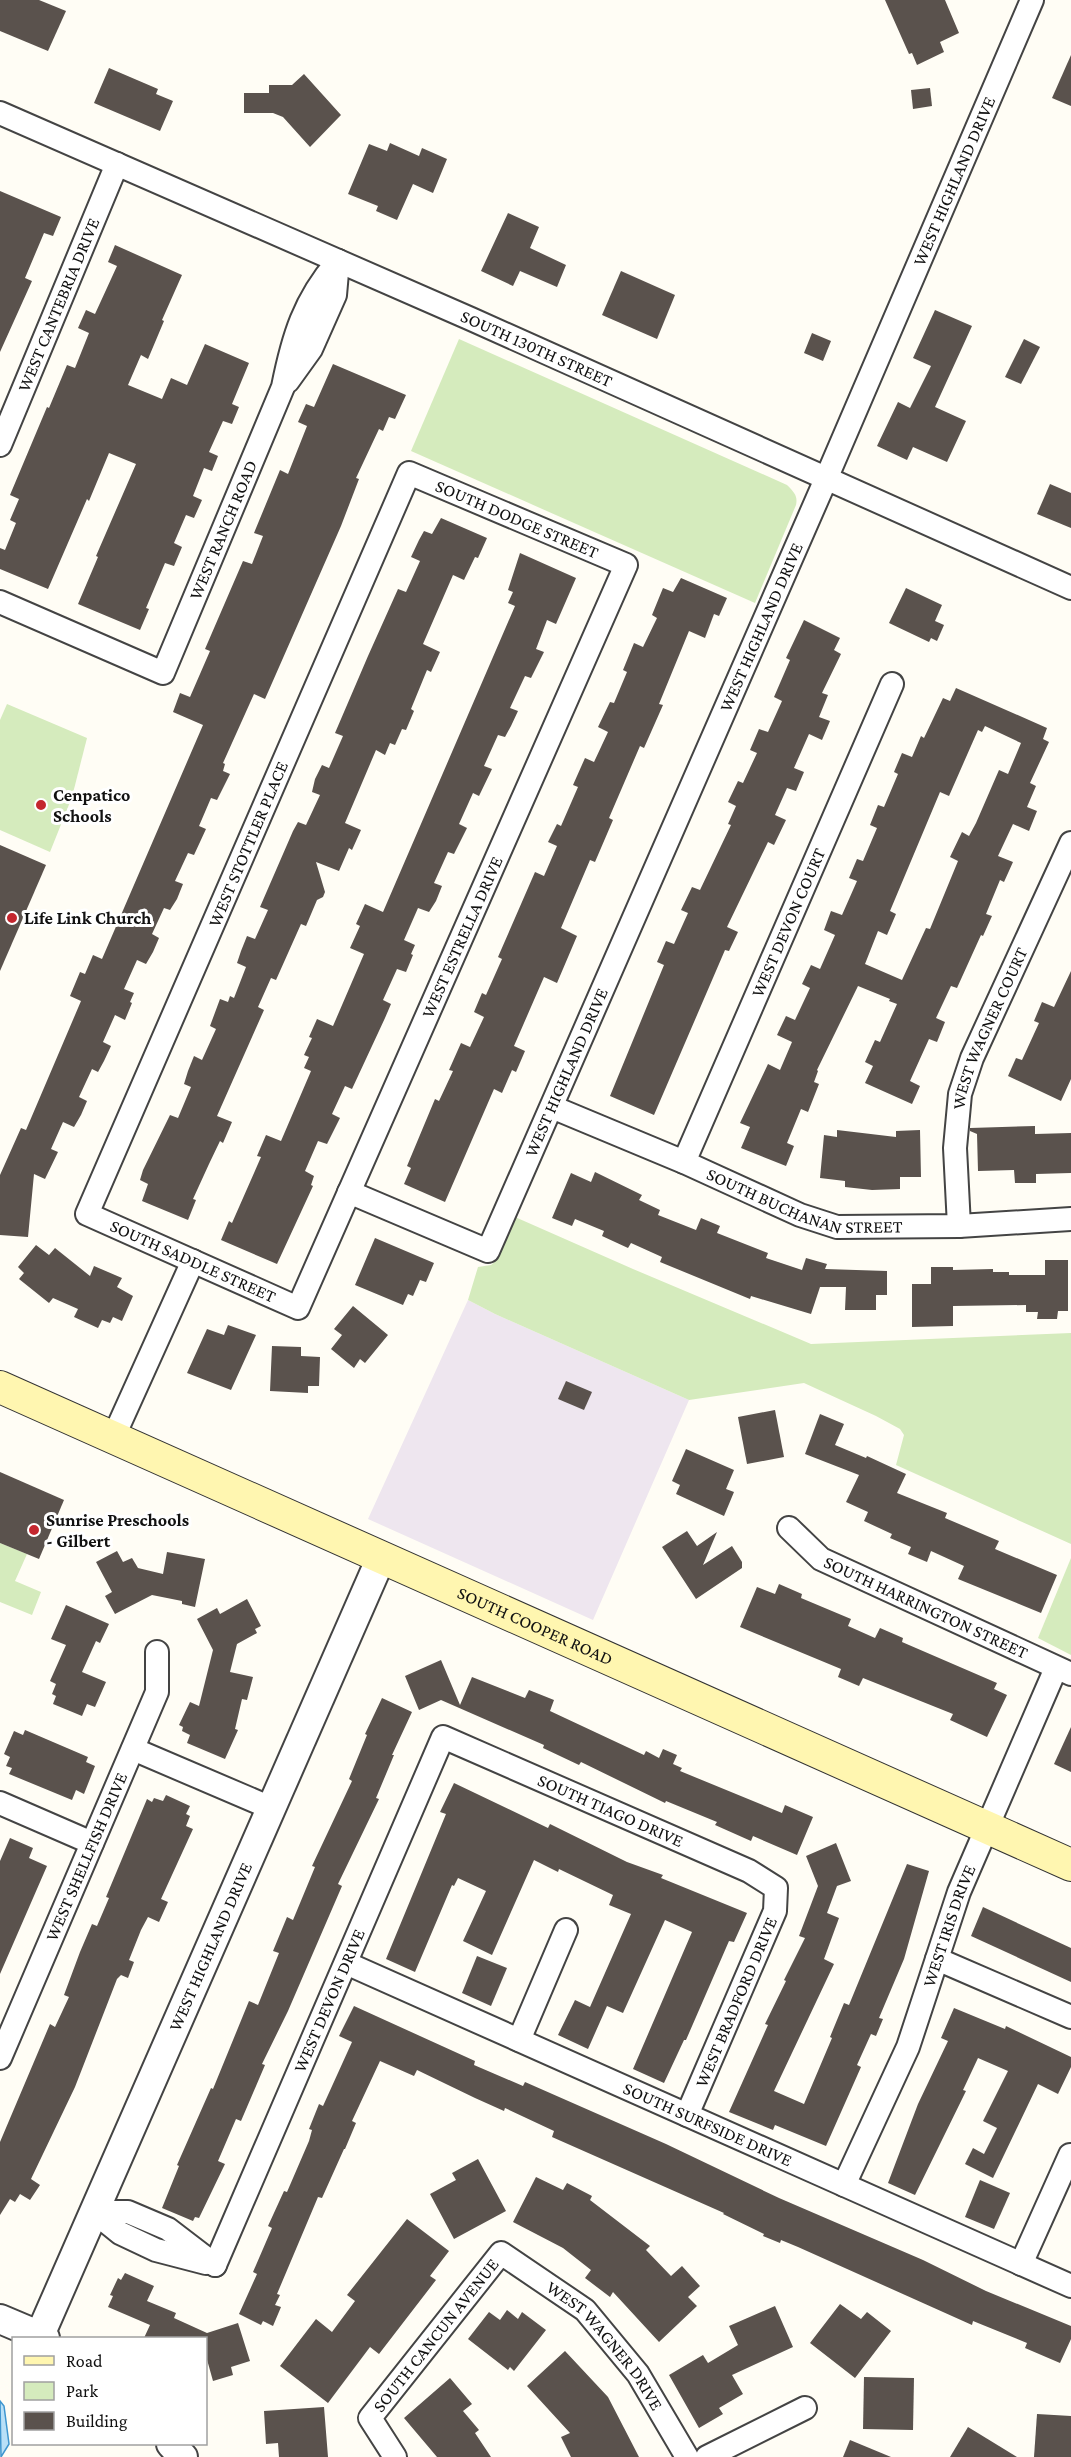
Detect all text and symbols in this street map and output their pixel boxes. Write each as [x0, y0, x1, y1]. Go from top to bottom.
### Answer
street label: WEST HIGHLAND DRIVE [909, 93, 999, 269]
street label: WEST CANTEBRIA DRIVE [13, 215, 104, 395]
street label: SOUTH 130TH STREET [458, 306, 616, 391]
street label: WEST RANCH ROAD [185, 457, 261, 603]
street label: SOUTH DODGE STREET [432, 476, 602, 562]
street label: WEST HIGHLAND DRIVE [715, 539, 807, 715]
street label: WEST STOTTLER PLACE [204, 758, 292, 930]
place label: Cenpatico Schools [53, 785, 130, 826]
marker: Cenpatico Schools [34, 798, 48, 812]
street label: WEST DEVON COURT [747, 845, 829, 1000]
street label: WEST ESTRELLA DRIVE [417, 853, 507, 1021]
place label: Life Link Church [24, 908, 152, 928]
marker: Life Link Church [5, 911, 19, 925]
street label: WEST WAGNER COURT [949, 944, 1032, 1110]
street label: WEST HIGHLAND DRIVE [520, 985, 612, 1160]
street label: SOUTH BUCHANAN STREET [703, 1164, 903, 1238]
street label: SOUTH SADDLE STREET [107, 1215, 279, 1307]
place label: Sunrise Preschools - Gilbert [46, 1510, 189, 1551]
marker: Sunrise Preschools - Gilbert [27, 1523, 41, 1537]
street label: SOUTH HARRINGTON STREET [821, 1552, 1031, 1663]
street label: SOUTH COOPER ROAD [454, 1582, 616, 1669]
street label: WEST SHELLFISH DRIVE [41, 1769, 131, 1944]
street label: SOUTH TIAGO DRIVE [535, 1770, 687, 1851]
street label: WEST HIGHLAND DRIVE [165, 1859, 256, 2034]
street label: WEST IRIS DRIVE [918, 1861, 980, 1989]
street label: WEST BRADFORD DRIVE [691, 1914, 781, 2090]
street label: WEST DEVON DRIVE [289, 1926, 369, 2075]
street label: SOUTH SURFSIDE DRIVE [620, 2078, 795, 2171]
street label: SOUTH CANCUN AVENUE [369, 2254, 503, 2416]
street label: WEST WAGNER DRIVE [543, 2277, 667, 2414]
legend [12, 2337, 207, 2445]
text: Road [66, 2351, 103, 2371]
text: Park [66, 2381, 98, 2401]
text: Building [66, 2411, 128, 2431]

